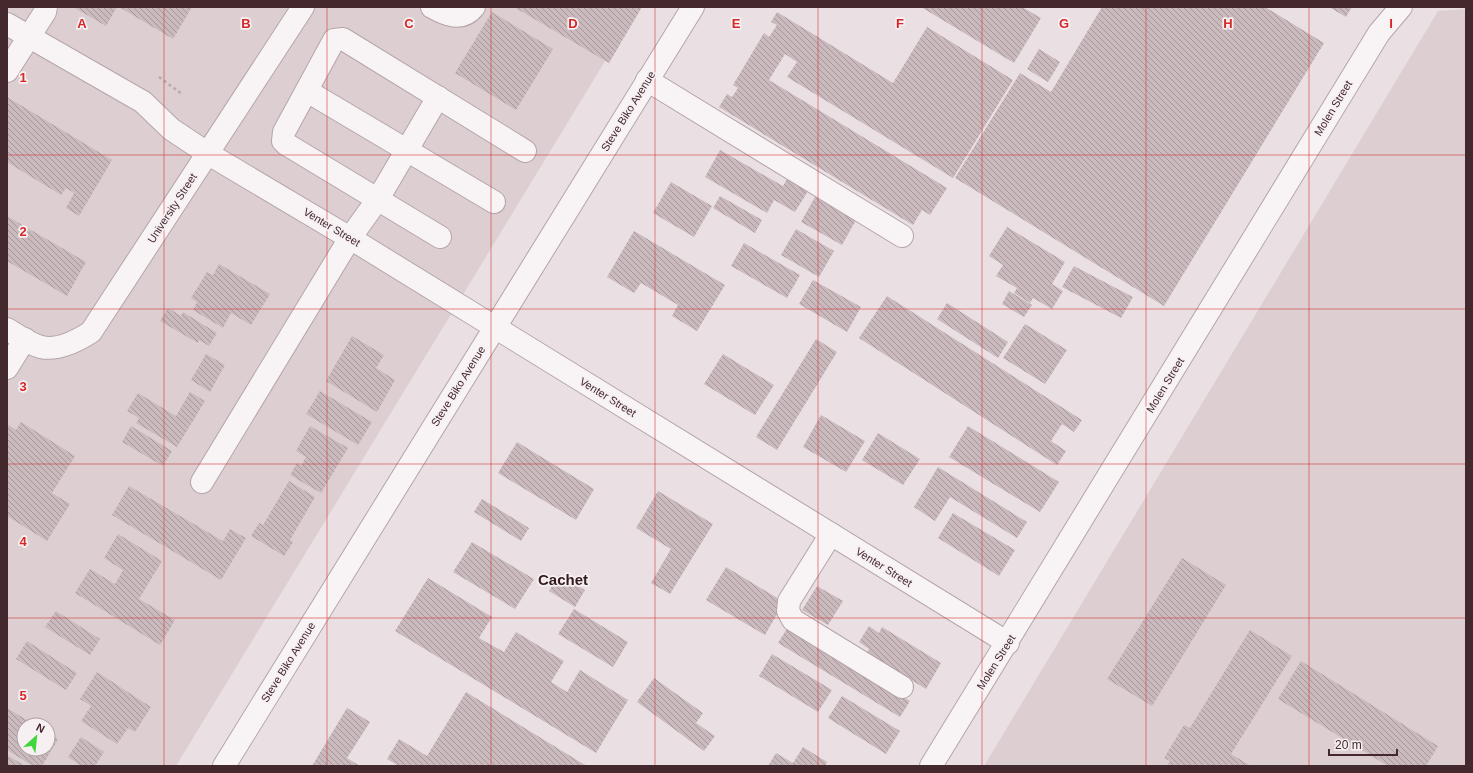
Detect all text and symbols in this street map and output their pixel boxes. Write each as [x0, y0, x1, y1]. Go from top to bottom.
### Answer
text: A [77, 16, 87, 31]
text: B [241, 16, 251, 31]
text: C [404, 16, 414, 31]
text: D [568, 16, 578, 31]
text: E [732, 16, 741, 31]
text: F [896, 16, 904, 31]
text: G [1059, 16, 1069, 31]
text: H [1223, 16, 1233, 31]
text: I [1389, 16, 1393, 31]
street label: Steve Biko Avenue [598, 69, 658, 153]
text: 1 [19, 70, 27, 85]
street label: Molen Street [1312, 78, 1354, 138]
street label: University Street [145, 171, 199, 245]
street label: Venter Street [301, 205, 363, 249]
text: 2 [19, 224, 27, 239]
street label: Steve Biko Avenue [428, 344, 488, 428]
street label: Molen Street [1144, 355, 1186, 415]
street label: Venter Street [578, 375, 638, 419]
text: 3 [19, 379, 27, 394]
text: 4 [19, 534, 27, 549]
street label: Venter Street [854, 545, 914, 589]
district label: Cachet [538, 571, 588, 588]
street label: Steve Biko Avenue [258, 620, 318, 704]
street label: Molen Street [974, 632, 1018, 692]
text: 5 [19, 688, 27, 703]
north arrow [16, 717, 56, 757]
text: N [34, 721, 47, 735]
scale bar [1329, 731, 1397, 757]
text: 20 m [1335, 738, 1362, 752]

